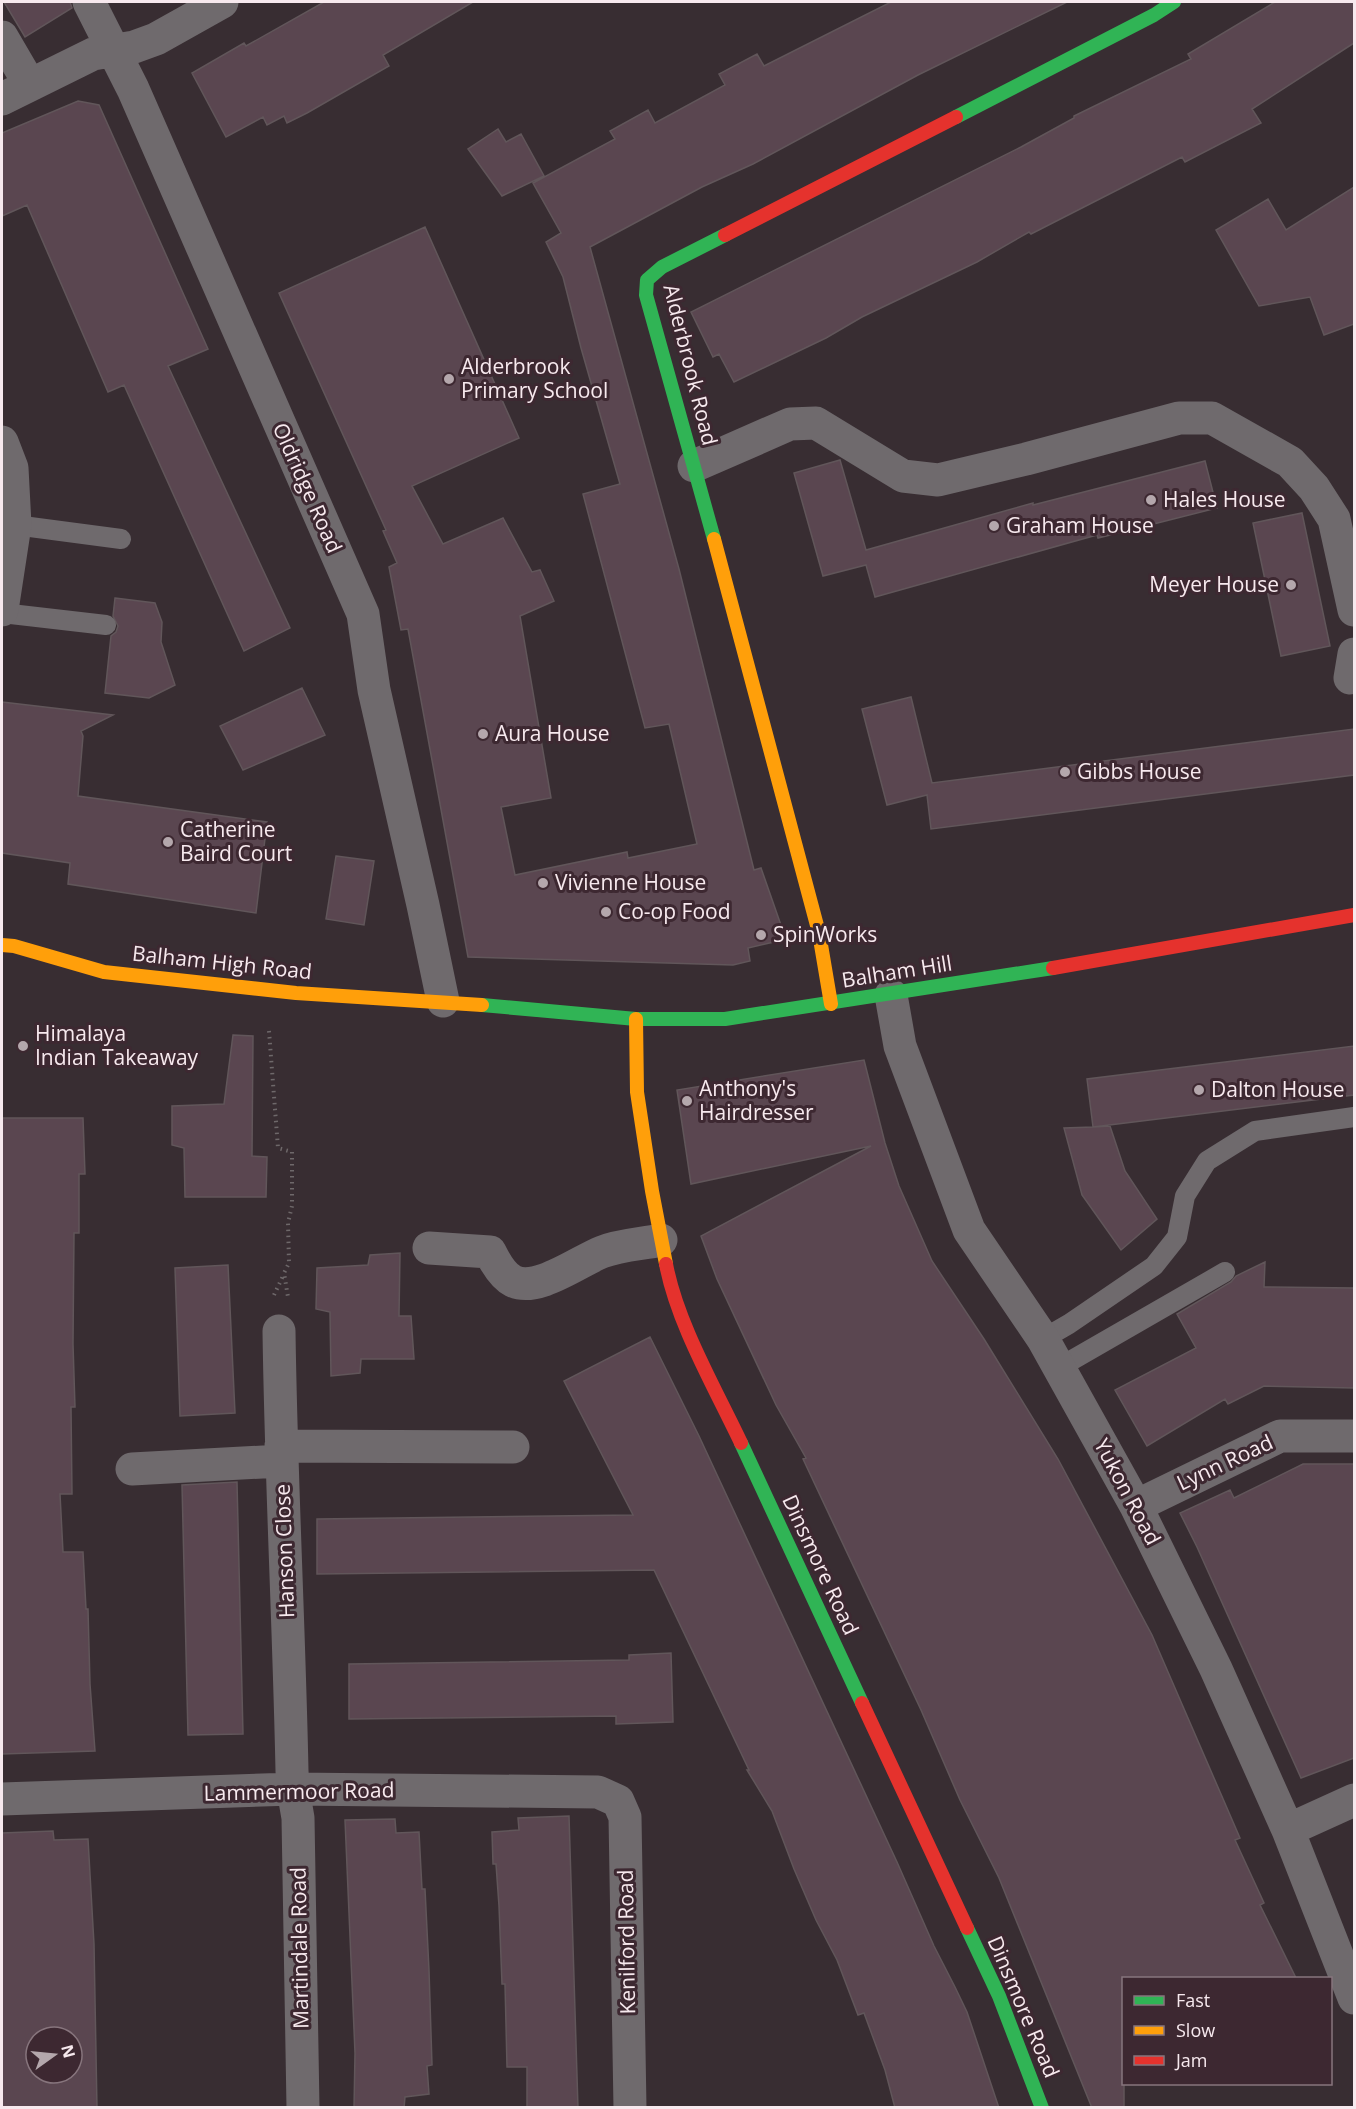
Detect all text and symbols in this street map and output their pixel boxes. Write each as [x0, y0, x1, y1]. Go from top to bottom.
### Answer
street label: Alderbrook Road [657, 281, 725, 448]
place label: Alderbrook Primary School [461, 352, 608, 404]
marker: Alderbrook Primary School [442, 372, 456, 386]
street label: Oldridge Road [267, 418, 349, 557]
place label: Hales House [1163, 485, 1286, 513]
marker: Hales House [1144, 493, 1158, 507]
place label: Graham House [1006, 511, 1154, 539]
marker: Graham House [987, 519, 1001, 533]
place label: Meyer House [1149, 570, 1279, 598]
marker: Meyer House [1284, 578, 1298, 592]
place label: Aura House [495, 719, 610, 747]
marker: Aura House [476, 727, 490, 741]
place label: Gibbs House [1077, 757, 1202, 785]
marker: Gibbs House [1058, 765, 1072, 779]
place label: Catherine Baird Court [180, 815, 292, 867]
marker: Catherine Baird Court [161, 835, 175, 849]
place label: Vivienne House [555, 868, 706, 896]
marker: Vivienne House [536, 876, 550, 890]
place label: Co-op Food [618, 897, 731, 925]
marker: Co-op Food [599, 905, 613, 919]
place label: SpinWorks [773, 920, 877, 948]
marker: SpinWorks [754, 928, 768, 942]
street label: Balham High Road [131, 939, 313, 985]
street label: Balham Hill [840, 948, 954, 994]
place label: Himalaya Indian Takeaway [35, 1019, 199, 1071]
marker: Himalaya Indian Takeaway [16, 1039, 30, 1053]
place label: Anthony's Hairdresser [699, 1074, 814, 1126]
place label: Dalton House [1211, 1075, 1344, 1103]
marker: Dalton House [1192, 1083, 1206, 1097]
marker: Anthony's Hairdresser [680, 1094, 694, 1108]
street label: Lynn Road [1172, 1428, 1277, 1497]
street label: Yukon Road [1088, 1433, 1168, 1550]
street label: Hanson Close [268, 1484, 300, 1618]
street label: Dinsmore Road [776, 1490, 866, 1639]
street label: Lammermoor Road [203, 1775, 395, 1807]
street label: Martindale Road [284, 1867, 314, 2029]
street label: Kenilford Road [611, 1869, 641, 2015]
street label: Dinsmore Road [981, 1931, 1066, 2082]
legend [1122, 1977, 1332, 2085]
text: Fast [1176, 1988, 1210, 2012]
text: Slow [1176, 2018, 1215, 2042]
north arrow [24, 2025, 84, 2085]
text: N [56, 2042, 81, 2060]
text: Jam [1174, 2048, 1208, 2072]

